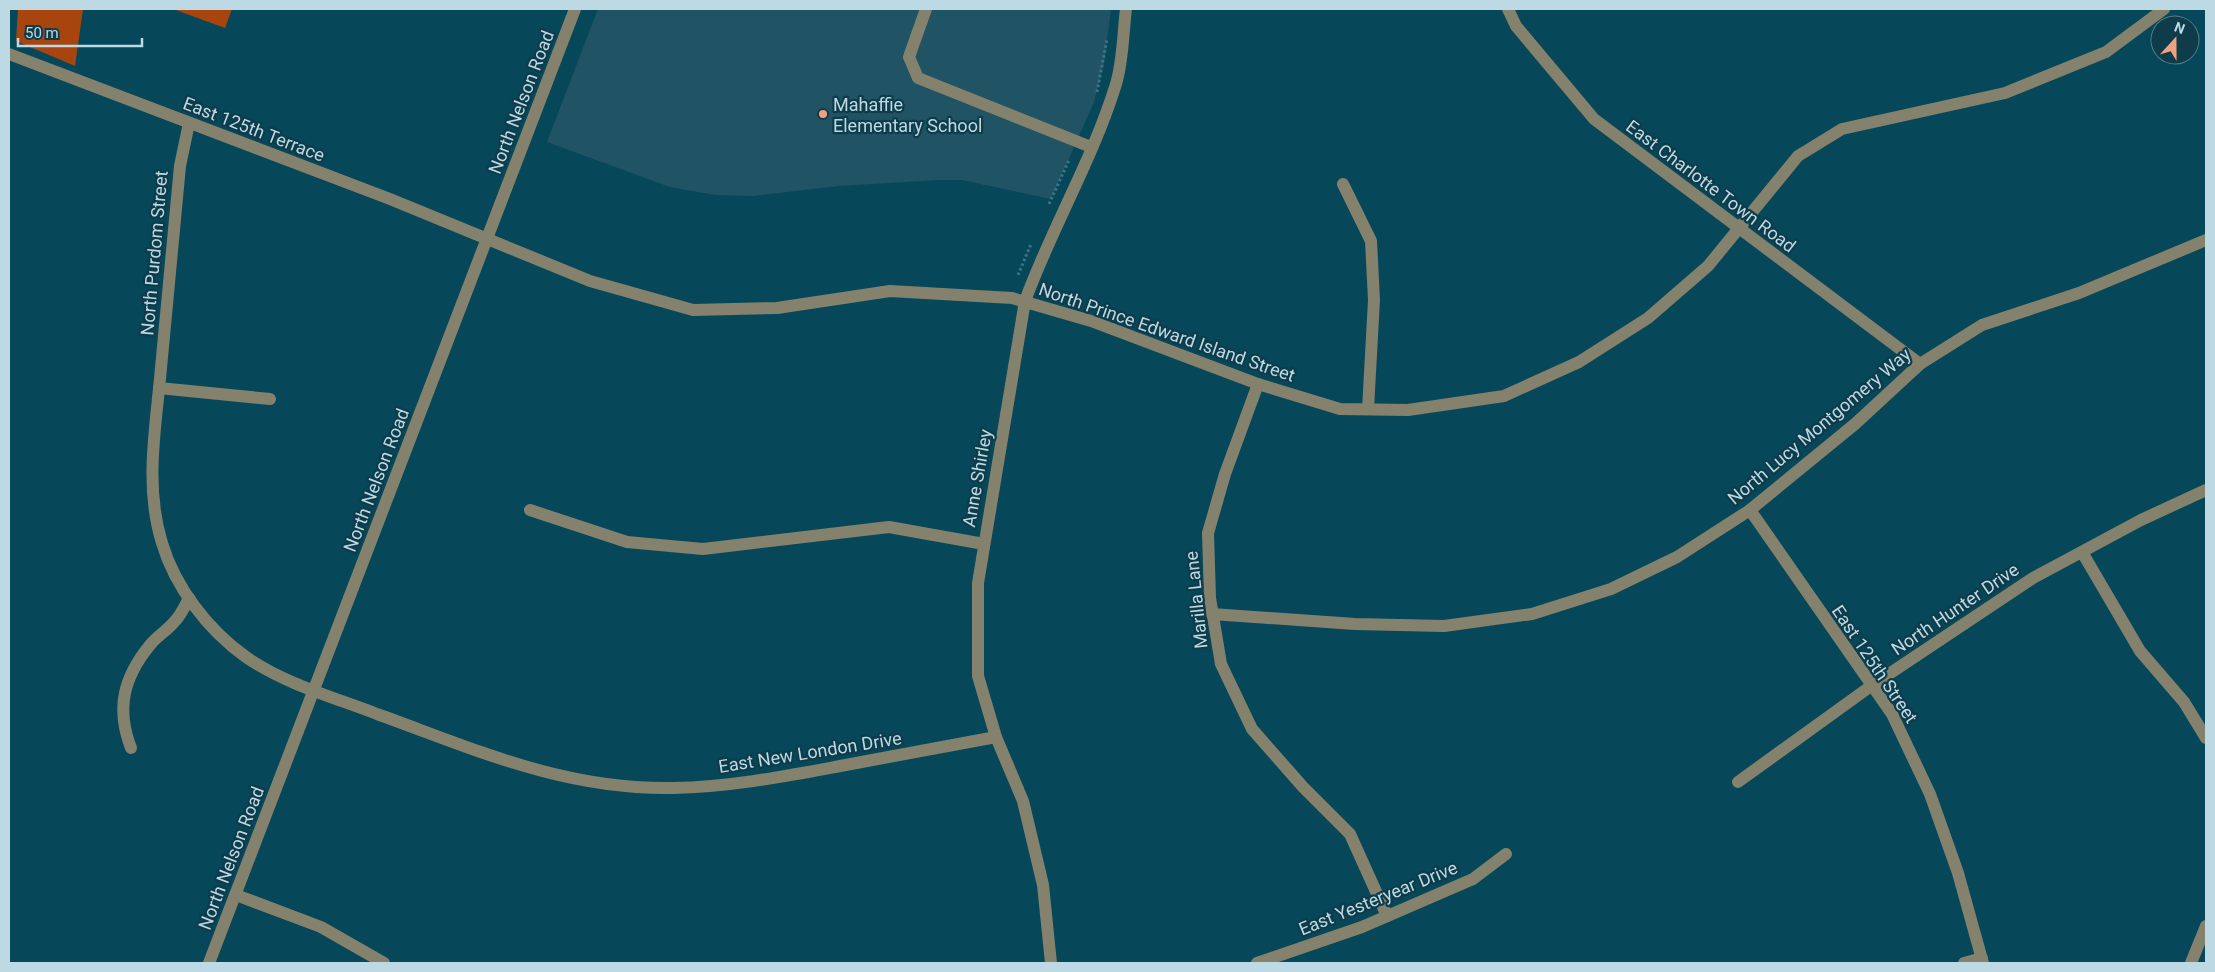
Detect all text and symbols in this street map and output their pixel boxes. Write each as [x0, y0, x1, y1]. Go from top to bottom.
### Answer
scale bar [18, 15, 141, 47]
north arrow [2150, 15, 2200, 65]
text: N [2172, 19, 2187, 37]
text: 50 m [25, 24, 59, 42]
street label: North Nelson Road [484, 27, 558, 177]
street label: East 125th Terrace [180, 92, 328, 166]
place label: Mahaffie Elementary School [833, 94, 982, 136]
marker: Mahaffie Elementary School [817, 108, 829, 120]
street label: East Charlotte Town Road [1622, 115, 1800, 257]
street label: North Purdom Street [136, 170, 172, 336]
street label: North Prince Edward Island Street [1036, 278, 1298, 386]
street label: North Lucy Montgomery Way [1723, 343, 1915, 509]
street label: North Nelson Road [339, 405, 413, 555]
street label: Anne Shirley [958, 427, 996, 529]
street label: Marilla Lane [1180, 550, 1212, 650]
street label: North Hunter Drive [1887, 559, 2023, 659]
street label: East 125th Street [1828, 601, 1922, 727]
street label: East New London Drive [717, 727, 903, 777]
street label: North Nelson Road [194, 783, 268, 933]
street label: East Yesteryear Drive [1296, 857, 1460, 939]

